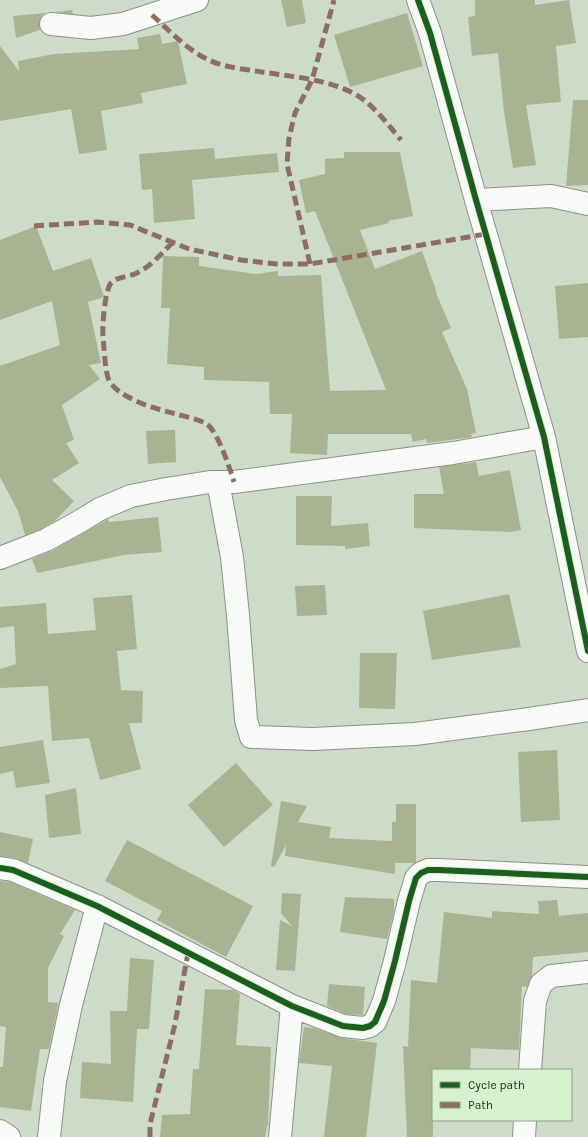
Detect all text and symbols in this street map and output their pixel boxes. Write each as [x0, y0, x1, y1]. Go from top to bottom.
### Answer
legend [432, 1069, 572, 1121]
text: Cycle path [468, 1078, 525, 1092]
text: Path [468, 1098, 493, 1112]

